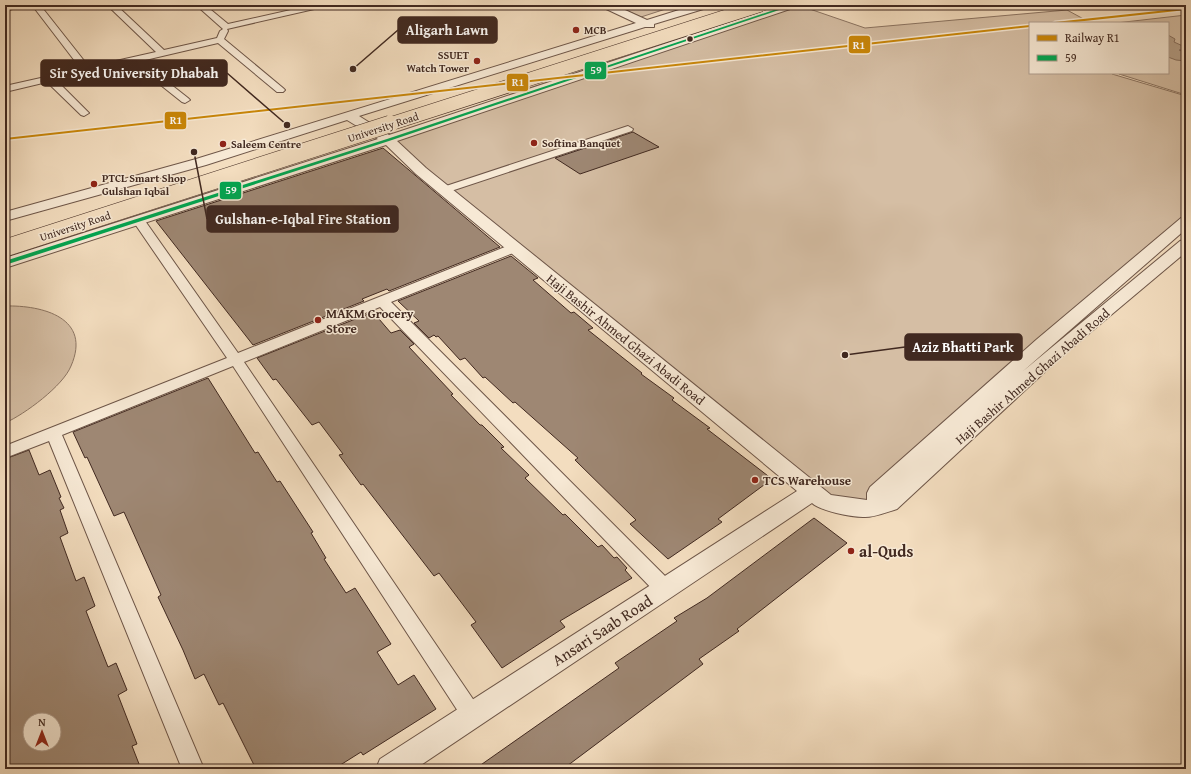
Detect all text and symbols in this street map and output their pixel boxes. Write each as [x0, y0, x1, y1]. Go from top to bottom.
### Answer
callout: Aligarh Lawn [398, 17, 497, 43]
text: Aligarh Lawn [406, 20, 489, 40]
place label: MCB [584, 22, 607, 38]
legend [1029, 22, 1169, 74]
marker: MCB [571, 25, 581, 35]
text: Railway R1 [1065, 29, 1120, 46]
unlabelled marker [685, 34, 695, 44]
line badge: R1 [848, 35, 871, 54]
text: R1 [853, 37, 866, 53]
place label: SSUET Watch Tower [407, 47, 469, 76]
text: 59 [1065, 49, 1077, 66]
marker: SSUET Watch Tower [472, 56, 482, 66]
callout: Sir Syed University Dhabah [41, 60, 227, 86]
line badge: 59 [584, 61, 607, 80]
text: 59 [590, 62, 602, 78]
text: Sir Syed University Dhabah [49, 63, 219, 83]
line badge: R1 [506, 73, 529, 92]
text: R1 [512, 74, 525, 90]
street label: University Road [345, 108, 421, 146]
line badge: R1 [164, 111, 187, 130]
text: R1 [170, 112, 183, 128]
place label: Softina Banquet [542, 135, 621, 151]
place label: Saleem Centre [231, 136, 302, 152]
marker: Softina Banquet [529, 138, 539, 148]
marker: Saleem Centre [218, 139, 228, 149]
place label: PTCL Smart Shop Gulshan Iqbal [102, 170, 186, 199]
marker: PTCL Smart Shop Gulshan Iqbal [89, 179, 99, 189]
line badge: 59 [219, 181, 242, 200]
text: 59 [225, 182, 237, 198]
callout: Gulshan-e-Iqbal Fire Station [207, 206, 398, 232]
street label: University Road [37, 207, 113, 245]
text: Gulshan-e-Iqbal Fire Station [215, 209, 391, 229]
street label: Haji Bashir Ahmed Ghazi Abadi Road [542, 269, 709, 409]
place label: MAKM Grocery Store [326, 304, 414, 338]
street label: Haji Bashir Ahmed Ghazi Abadi Road [951, 304, 1114, 449]
marker: MAKM Grocery Store [313, 315, 323, 325]
callout: Aziz Bhatti Park [905, 334, 1022, 360]
text: Aziz Bhatti Park [912, 337, 1015, 357]
place label: TCS Warehouse [763, 471, 851, 490]
marker: TCS Warehouse [750, 475, 760, 485]
place label: al-Quds [859, 539, 913, 563]
marker: al-Quds [846, 546, 856, 556]
street label: Ansari Saab Road [547, 588, 657, 671]
north arrow [22, 712, 62, 752]
text: N [38, 714, 46, 730]

